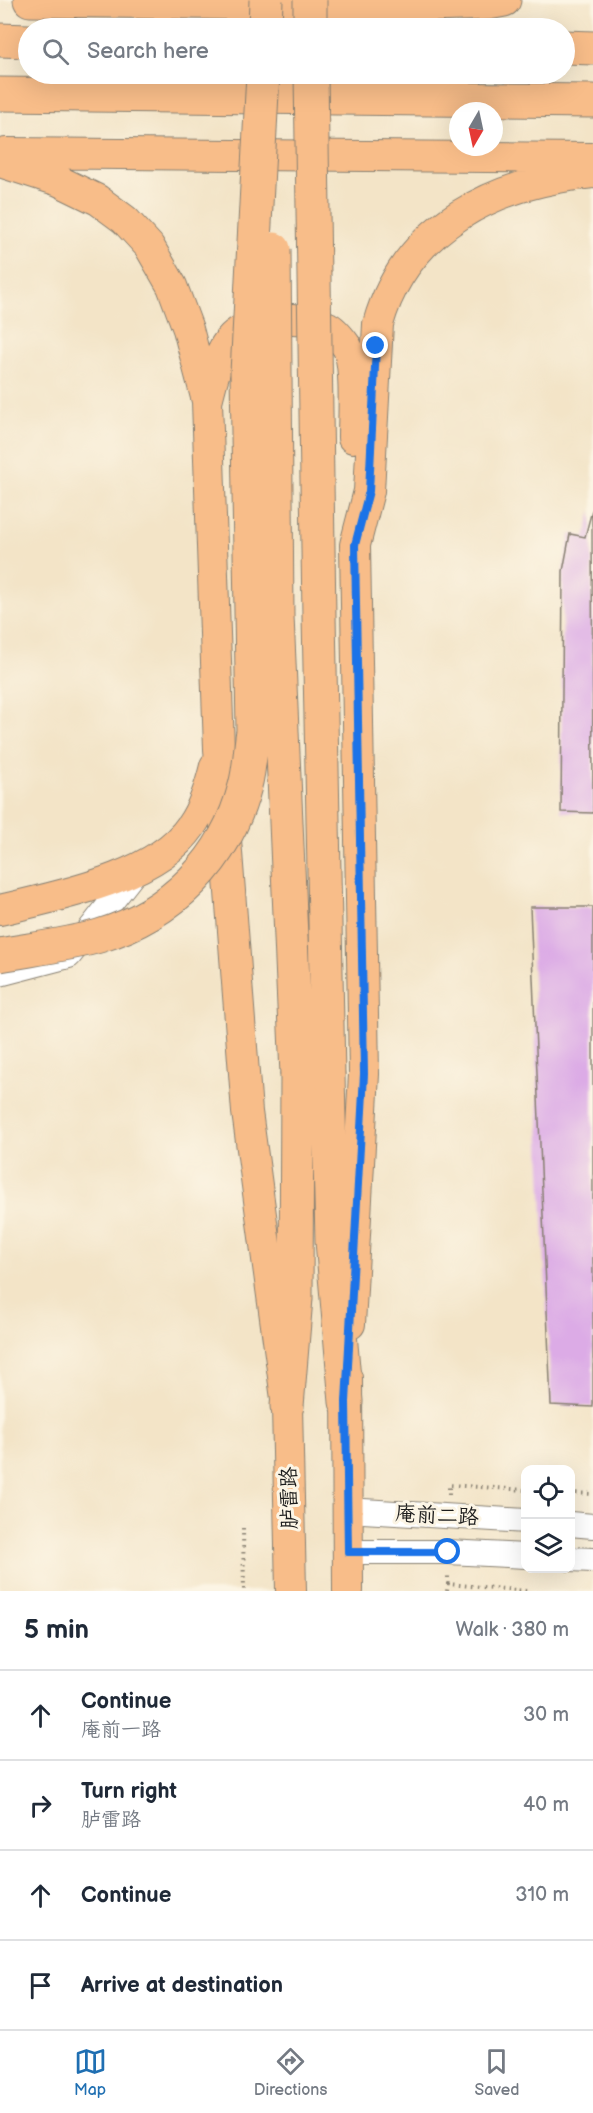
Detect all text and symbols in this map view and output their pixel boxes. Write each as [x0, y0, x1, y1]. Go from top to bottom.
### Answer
search box [18, 18, 575, 84]
icon: search [39, 35, 72, 68]
text: Search here [87, 38, 209, 65]
north arrow [449, 102, 503, 156]
route end [362, 332, 388, 358]
map controls [521, 1465, 575, 1573]
button: locate [521, 1465, 575, 1519]
street label: 胪雷路 [276, 1466, 303, 1530]
street label: 庵前二路 [394, 1501, 480, 1530]
button: layers [521, 1519, 575, 1573]
route start [434, 1538, 460, 1564]
text: 5 min [24, 1615, 89, 1646]
text: Walk · 380 m [456, 1618, 569, 1642]
text: Continue [81, 1688, 171, 1715]
icon: ahead [24, 1699, 57, 1732]
text: 30 m [523, 1703, 569, 1727]
text: 庵前一路 [81, 1718, 161, 1742]
text: Turn right [81, 1778, 177, 1805]
icon: right [24, 1789, 57, 1822]
text: 40 m [523, 1793, 569, 1817]
text: 胪雷路 [81, 1808, 141, 1832]
icon: ahead [24, 1879, 57, 1912]
text: Continue [81, 1882, 171, 1909]
text: 310 m [515, 1883, 569, 1907]
icon: arrive [24, 1969, 57, 2002]
text: Arrive at destination [81, 1972, 283, 1999]
tab: Map [74, 2045, 107, 2100]
tab: Directions [254, 2045, 327, 2100]
tab: Saved [474, 2045, 519, 2100]

